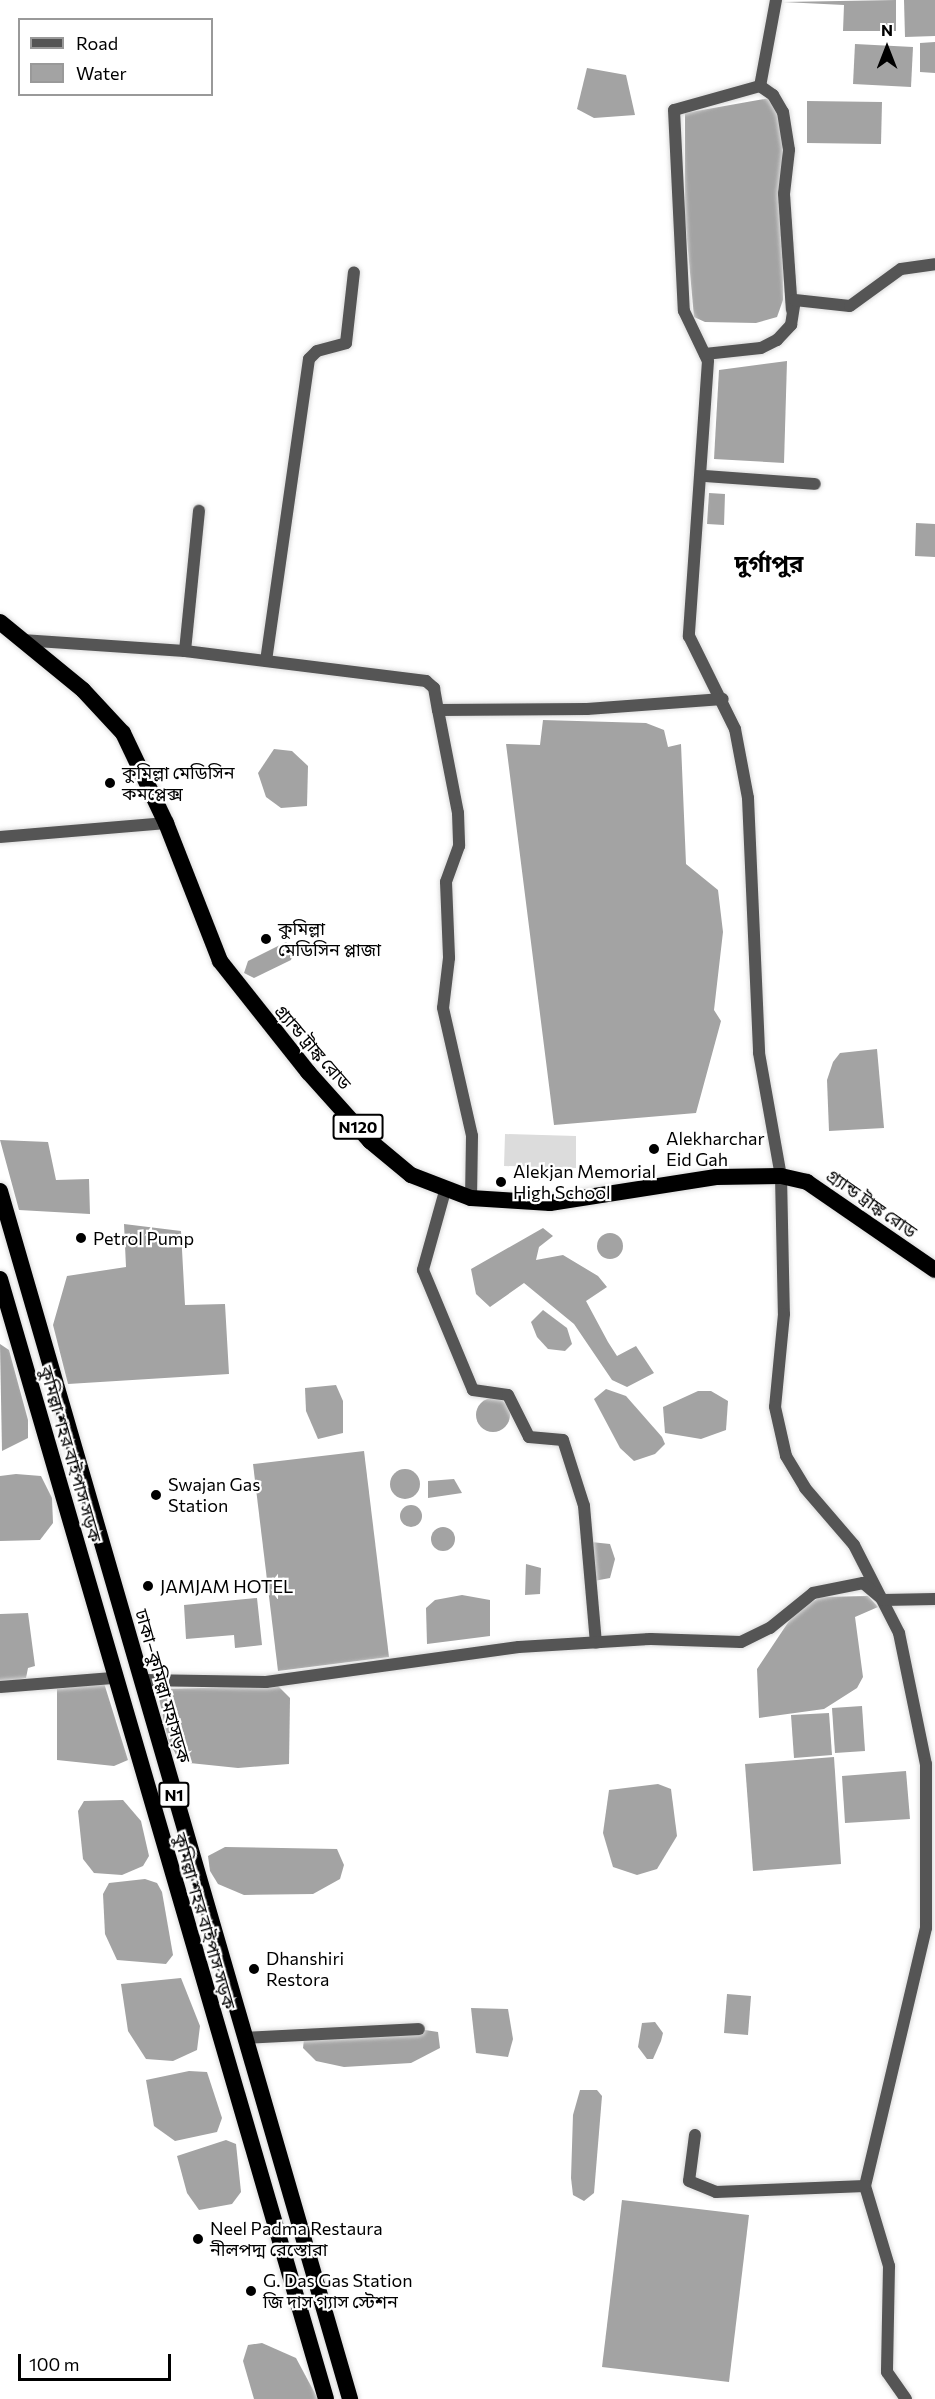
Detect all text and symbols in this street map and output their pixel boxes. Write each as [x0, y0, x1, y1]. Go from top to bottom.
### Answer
legend [18, 18, 213, 96]
north arrow [857, 18, 917, 78]
text: N [881, 20, 893, 39]
text: Road [76, 32, 118, 54]
text: Water [76, 62, 127, 84]
district label: দুর্গাপুর [734, 549, 804, 577]
place label: কুমিল্লা মেডিসিন কমপ্লেক্স [122, 762, 235, 804]
marker: কুমিল্লা মেডিসিন কমপ্লেক্স [103, 776, 117, 790]
place label: কুমিল্লা মেডিসিন প্লাজা [278, 918, 381, 960]
marker: কুমিল্লা মেডিসিন প্লাজা [259, 932, 273, 946]
street label: গ্র্যান্ড ট্রাঙ্ক রোড [270, 1000, 356, 1094]
road number: N120 [332, 1114, 384, 1140]
place label: Alekharchar Eid Gah [666, 1128, 765, 1170]
marker: Alekharchar Eid Gah [647, 1142, 661, 1156]
place label: Alekjan Memorial High School [513, 1161, 656, 1204]
street label: গ্র্যান্ড ট্রাঙ্ক রোড [823, 1164, 921, 1242]
marker: Alekjan Memorial High School [494, 1175, 508, 1189]
place label: Petrol Pump [93, 1227, 194, 1249]
marker: Petrol Pump [74, 1231, 88, 1245]
street label: কুমিল্লা শহর বাইপাস সড়ক [35, 1363, 107, 1545]
place label: Swajan Gas Station [168, 1474, 260, 1516]
marker: Swajan Gas Station [149, 1488, 163, 1502]
place label: JAMJAM HOTEL [160, 1575, 293, 1597]
marker: JAMJAM HOTEL [141, 1579, 155, 1593]
street label: ঢাকা–কুমিল্লা মহাসড়ক [131, 1607, 195, 1765]
road number: N1 [158, 1782, 190, 1808]
street label: কুমিল্লা শহর বাইপাস সড়ক [169, 1830, 241, 2012]
place label: Dhanshiri Restora [266, 1948, 344, 1990]
marker: Dhanshiri Restora [247, 1962, 261, 1976]
place label: Neel Padma Restaura নীলপদ্ম রেস্তোরা [210, 2218, 383, 2260]
marker: Neel Padma Restaura নীলপদ্ম রেস্তোরা [191, 2232, 205, 2246]
place label: G. Das Gas Station জি দাস গ্যাস স্টেশন [263, 2270, 413, 2312]
marker: G. Das Gas Station জি দাস গ্যাস স্টেশন [244, 2284, 258, 2298]
scale bar [21, 2342, 174, 2380]
text: 100 m [29, 2353, 79, 2375]

